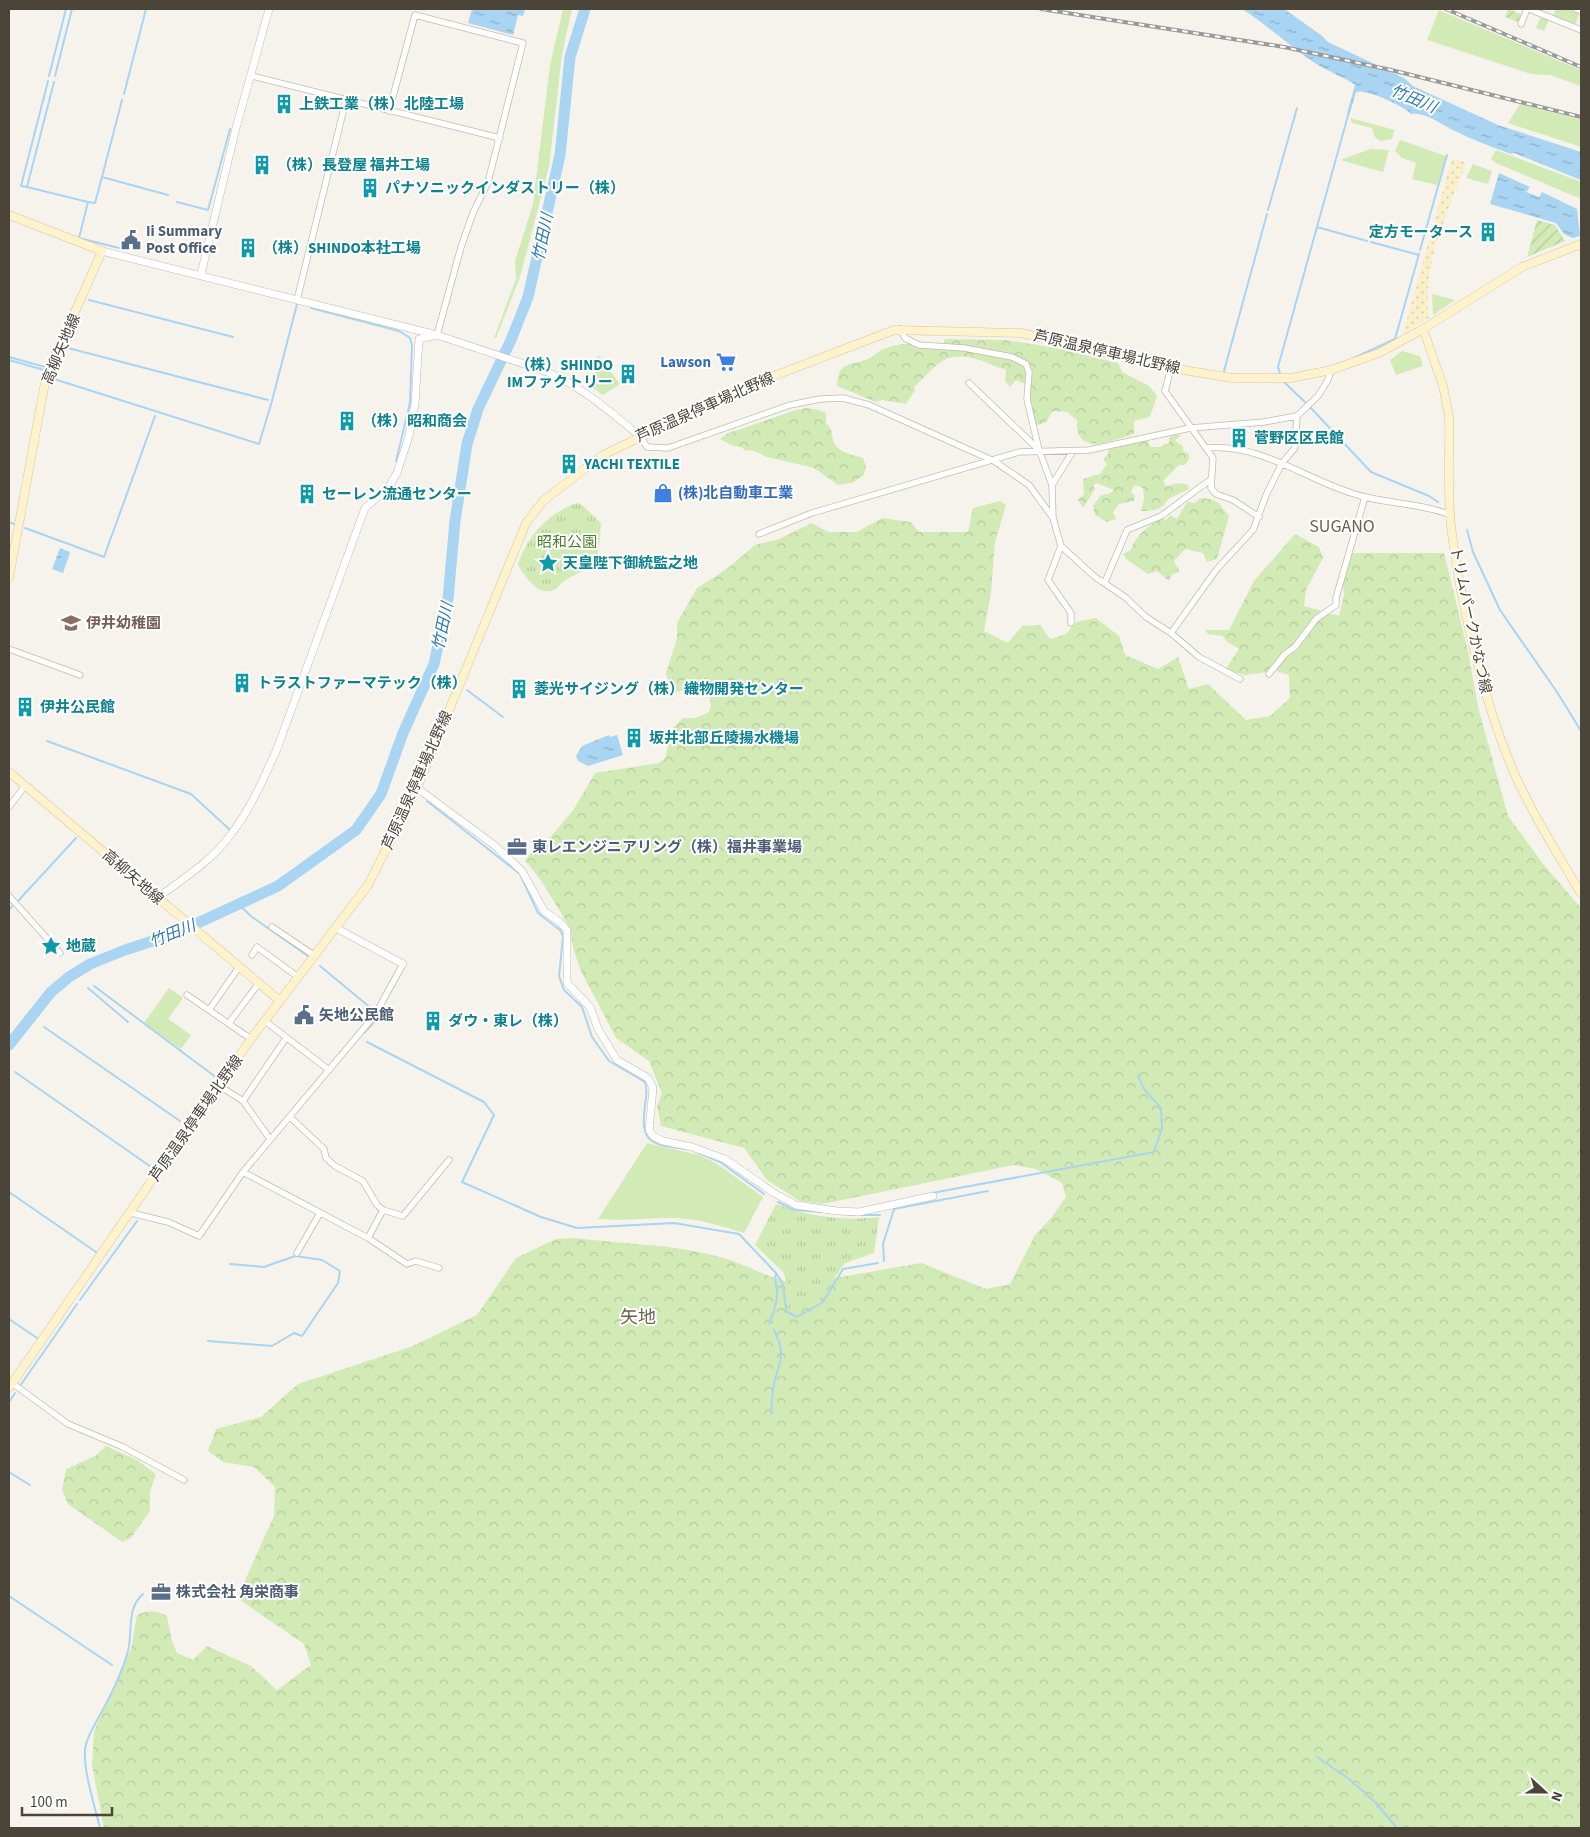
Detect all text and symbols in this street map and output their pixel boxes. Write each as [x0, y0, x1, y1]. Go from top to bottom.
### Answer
water label: 竹田川 [1387, 79, 1442, 119]
building icon: 上鉄工業（株）北陸工場 [273, 93, 295, 115]
place label: 上鉄工業（株）北陸工場 [299, 94, 464, 115]
building icon: （株）長登屋 福井工場 [251, 154, 273, 176]
place label: （株）長登屋 福井工場 [277, 155, 430, 176]
building icon: パナソニックインダストリー（株） [359, 177, 381, 199]
place label: パナソニックインダストリー（株） [385, 178, 625, 199]
water label: 竹田川 [527, 209, 559, 263]
place label: Ii Summary Post Office [146, 221, 222, 259]
building icon: 定方モータース [1477, 221, 1499, 243]
place label: 定方モータース [1369, 222, 1473, 243]
public building icon: Ii Summary Post Office [120, 229, 142, 251]
building icon: （株）SHINDO本社工場 [237, 237, 259, 259]
place label: （株）SHINDO本社工場 [263, 238, 421, 259]
street label: 高柳矢地線 [37, 311, 86, 388]
street label: 芦原温泉停車場北野線 [1031, 325, 1182, 380]
supermarket icon: Lawson [715, 351, 737, 373]
place label: Lawson [660, 352, 711, 373]
place label: （株）SHINDO IMファクトリー [507, 355, 613, 393]
building icon: （株）SHINDO IMファクトリー [617, 363, 639, 385]
street label: 芦原温泉停車場北野線 [632, 367, 778, 448]
building icon: （株）昭和商会 [336, 410, 358, 432]
place label: （株）昭和商会 [362, 411, 467, 432]
building icon: 菅野区区民館 [1228, 427, 1250, 449]
place label: 菅野区区民館 [1254, 428, 1344, 449]
building icon: YACHI TEXTILE [558, 453, 580, 475]
place label: YACHI TEXTILE [583, 454, 680, 475]
shop icon: (株)北自動車工業 [652, 482, 674, 504]
building icon: セーレン流通センター [296, 483, 318, 505]
place label: (株)北自動車工業 [678, 483, 793, 504]
place label: セーレン流通センター [322, 484, 472, 505]
district label: SUGANO [1309, 514, 1375, 539]
park label: 昭和公園 [537, 532, 597, 553]
street label: トリムパークかなづ線 [1445, 545, 1496, 696]
place icon: 天皇陛下御統監之地 [537, 552, 559, 574]
place label: 天皇陛下御統監之地 [563, 553, 698, 574]
water label: 竹田川 [427, 598, 459, 652]
school or university icon: 伊井幼稚園 [60, 612, 82, 634]
place label: 伊井幼稚園 [86, 613, 161, 634]
building icon: トラストファーマテック（株） [231, 672, 253, 694]
place label: トラストファーマテック（株） [257, 673, 467, 694]
building icon: 菱光サイジング（株）織物開発センター [508, 678, 530, 700]
place label: 菱光サイジング（株）織物開発センター [534, 679, 804, 700]
building icon: 伊井公民館 [14, 696, 36, 718]
place label: 伊井公民館 [40, 697, 115, 718]
street label: 芦原温泉停車場北野線 [377, 707, 458, 853]
building icon: 坂井北部丘陵揚水機場 [623, 727, 645, 749]
place label: 坂井北部丘陵揚水機場 [649, 728, 799, 749]
office icon: 東レエンジニアリング（株）福井事業場 [506, 836, 528, 858]
place label: 東レエンジニアリング（株）福井事業場 [532, 837, 802, 858]
street label: 高柳矢地線 [97, 845, 168, 910]
water label: 竹田川 [146, 914, 201, 953]
place icon: 地蔵 [40, 935, 62, 957]
place label: 地蔵 [66, 936, 96, 957]
public building icon: 矢地公民館 [293, 1004, 315, 1026]
place label: 矢地公民館 [319, 1005, 394, 1026]
building icon: ダウ・東レ（株） [422, 1010, 444, 1032]
place label: ダウ・東レ（株） [448, 1011, 568, 1032]
street label: 芦原温泉停車場北野線 [145, 1051, 248, 1186]
district label: 矢地 [620, 1305, 656, 1330]
office icon: 株式会社 角栄商事 [150, 1581, 172, 1603]
place label: 株式会社 角栄商事 [176, 1582, 299, 1603]
north arrow [1520, 1767, 1570, 1817]
scale bar [22, 1784, 112, 1816]
text: N [1545, 1788, 1567, 1804]
text: 100 m [30, 1792, 68, 1813]

